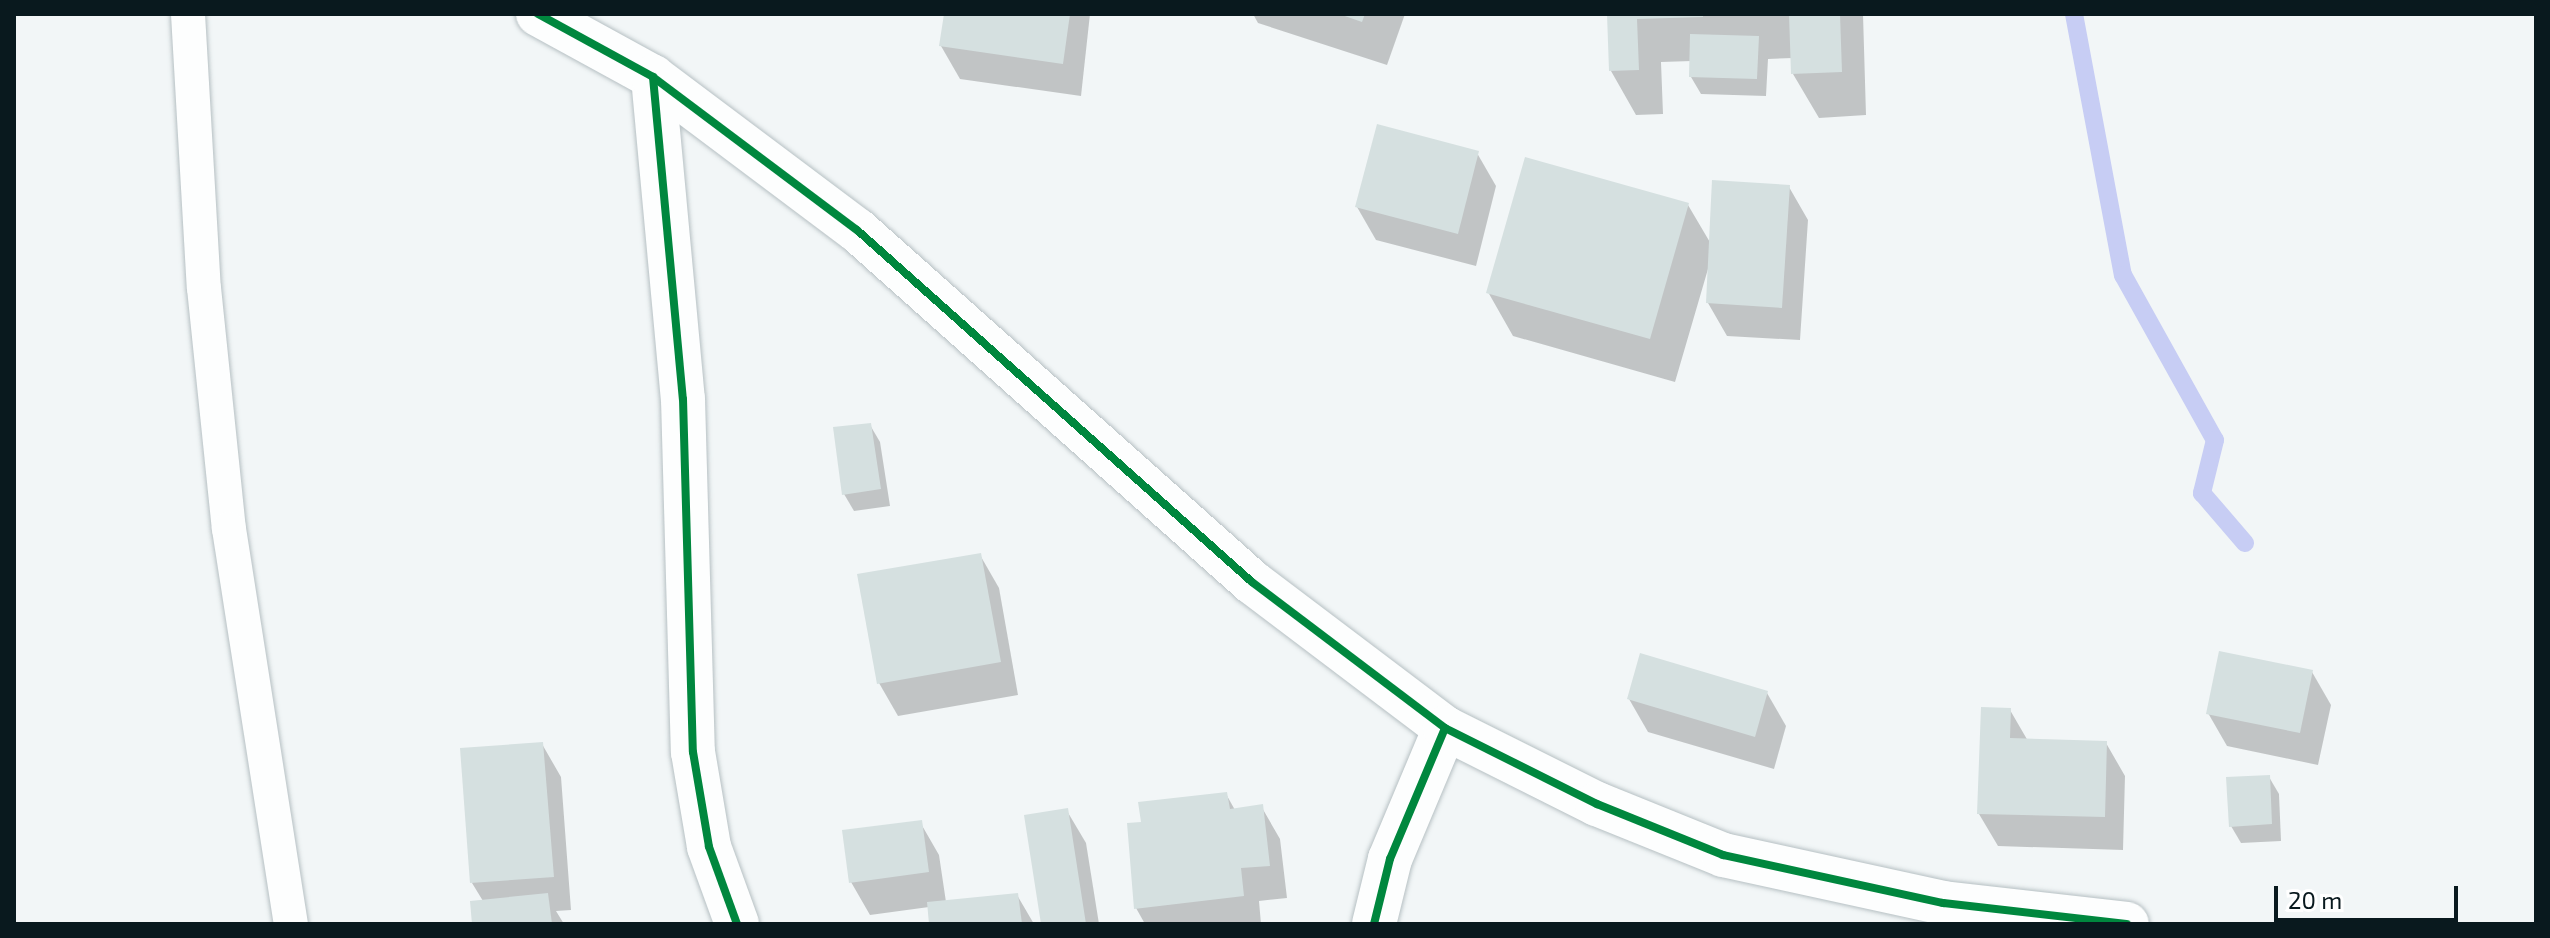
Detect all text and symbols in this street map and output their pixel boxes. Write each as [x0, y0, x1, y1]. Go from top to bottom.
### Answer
scale bar [2278, 870, 2462, 920]
text: 20 m [2288, 885, 2342, 914]

